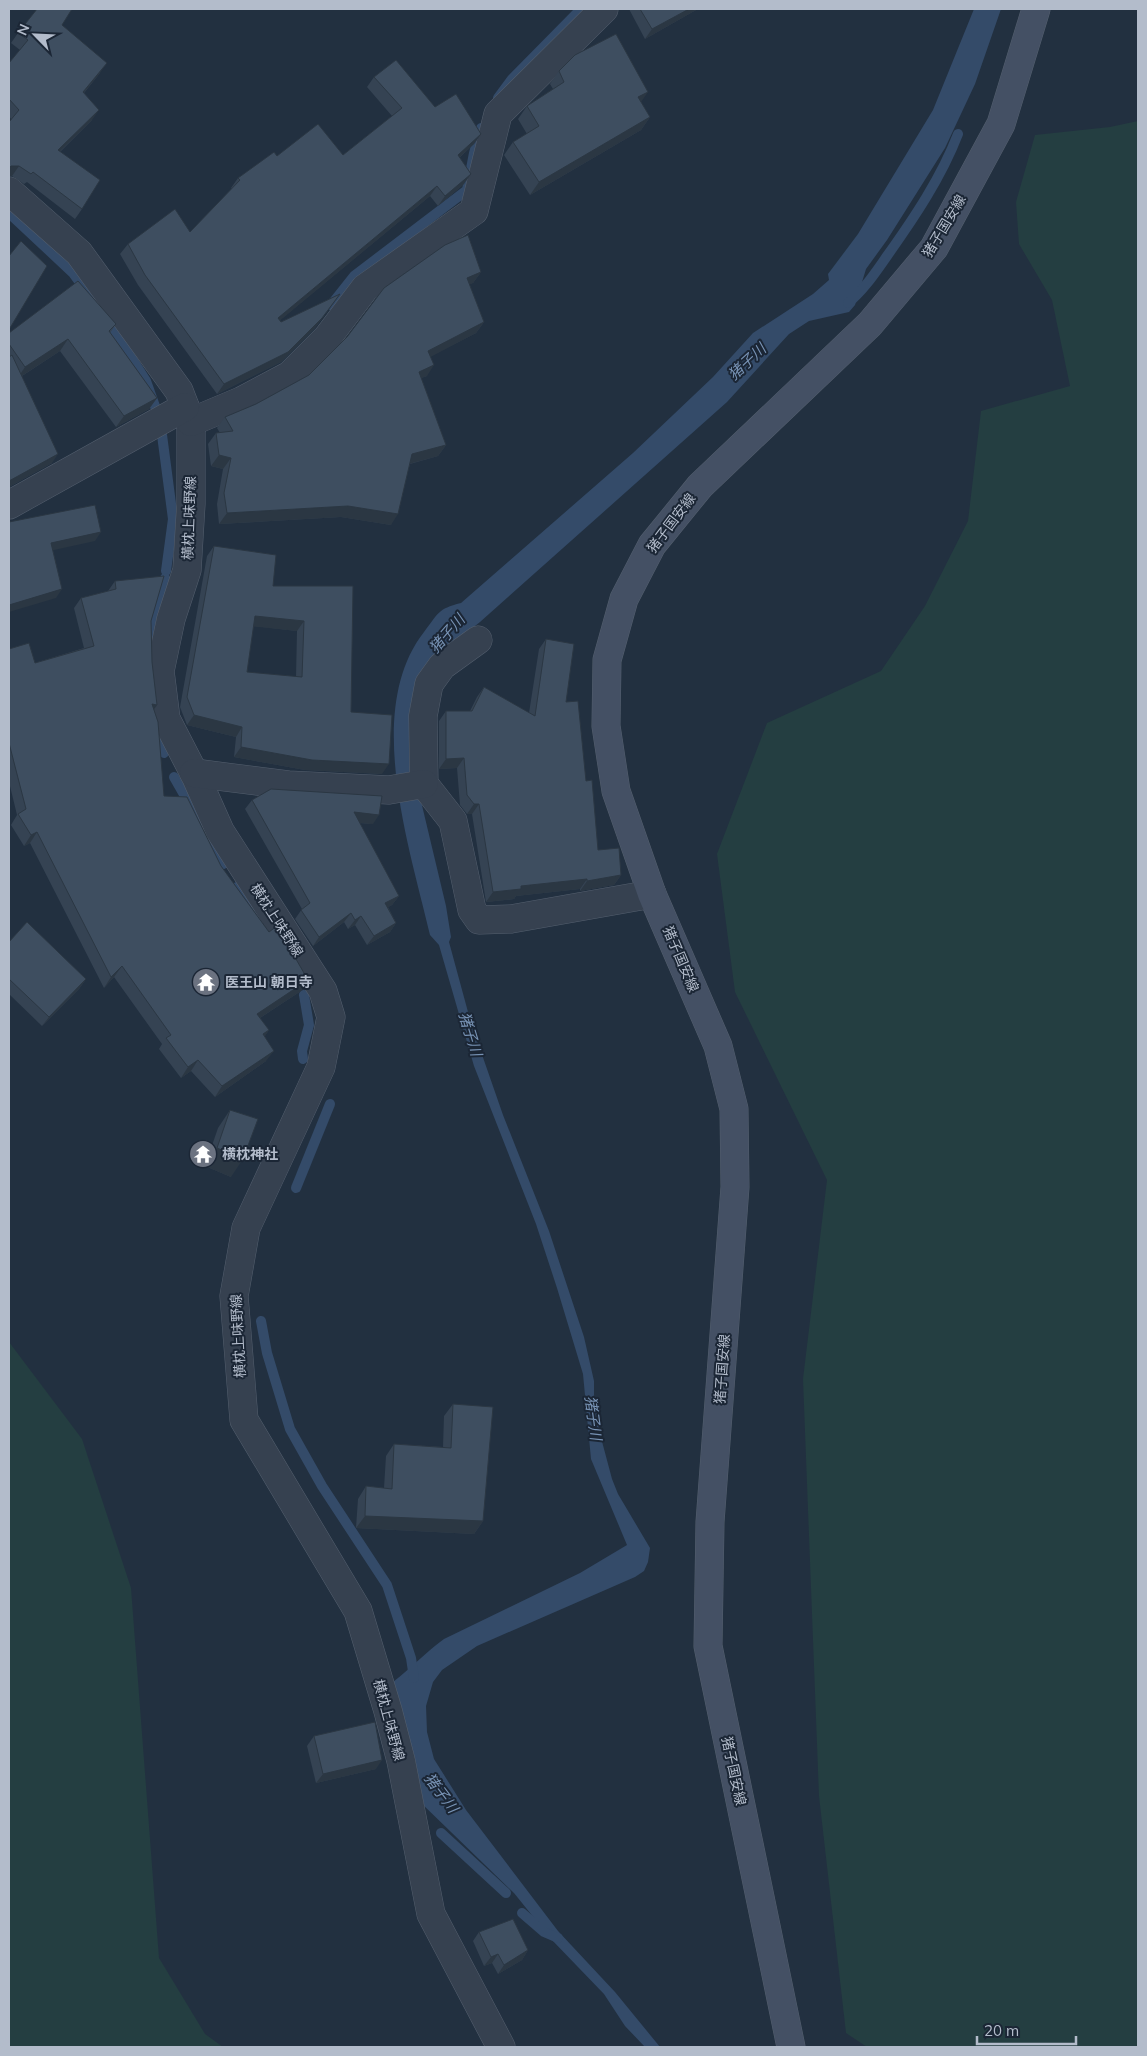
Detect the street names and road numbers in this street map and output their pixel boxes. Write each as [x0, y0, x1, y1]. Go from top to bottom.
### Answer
street label: 猪子国安線 [918, 191, 970, 261]
street label: 横枕上味野線 [179, 476, 199, 560]
street label: 猪子国安線 [643, 490, 699, 556]
street label: 横枕上味野線 [247, 880, 307, 960]
street label: 猪子国安線 [659, 923, 703, 995]
street label: 横枕上味野線 [227, 1294, 249, 1378]
street label: 猪子国安線 [711, 1333, 733, 1405]
street label: 横枕上味野線 [369, 1677, 409, 1763]
street label: 猪子国安線 [718, 1735, 750, 1807]

